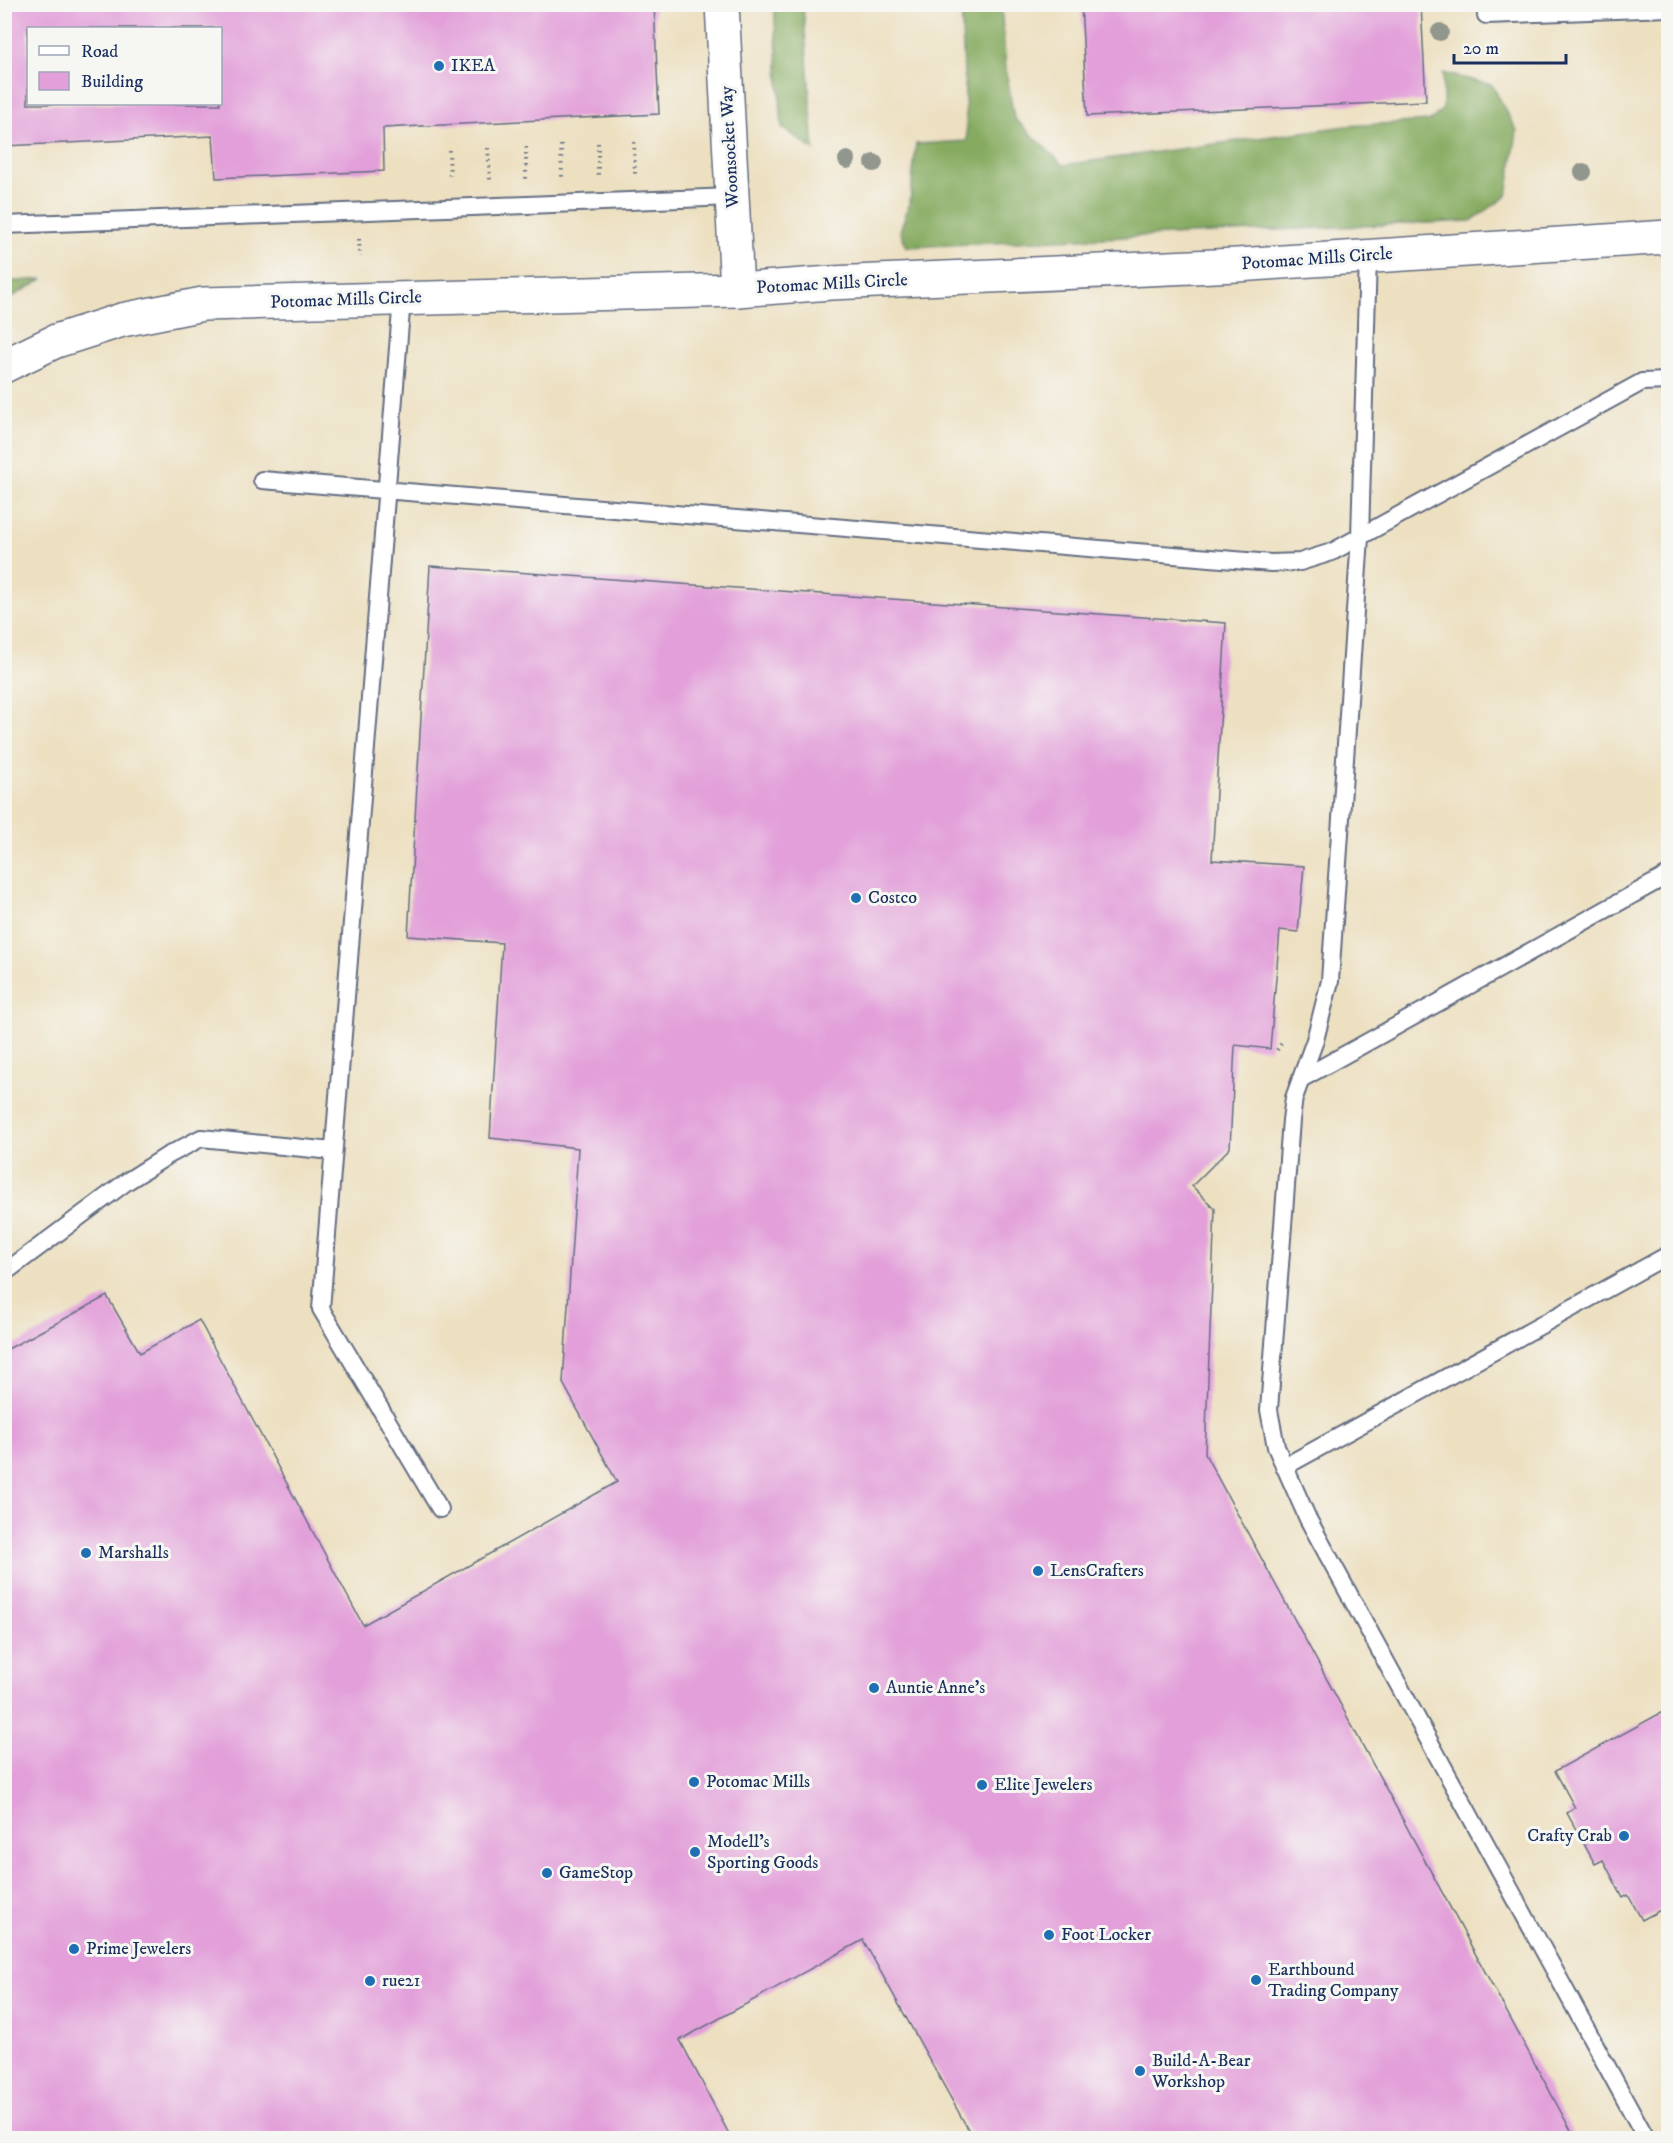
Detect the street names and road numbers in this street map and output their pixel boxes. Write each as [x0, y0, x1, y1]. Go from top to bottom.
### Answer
street label: Woonsocket Way [716, 85, 744, 210]
street label: Potomac Mills Circle [1241, 243, 1393, 275]
street label: Potomac Mills Circle [756, 269, 908, 299]
street label: Potomac Mills Circle [270, 286, 422, 314]

